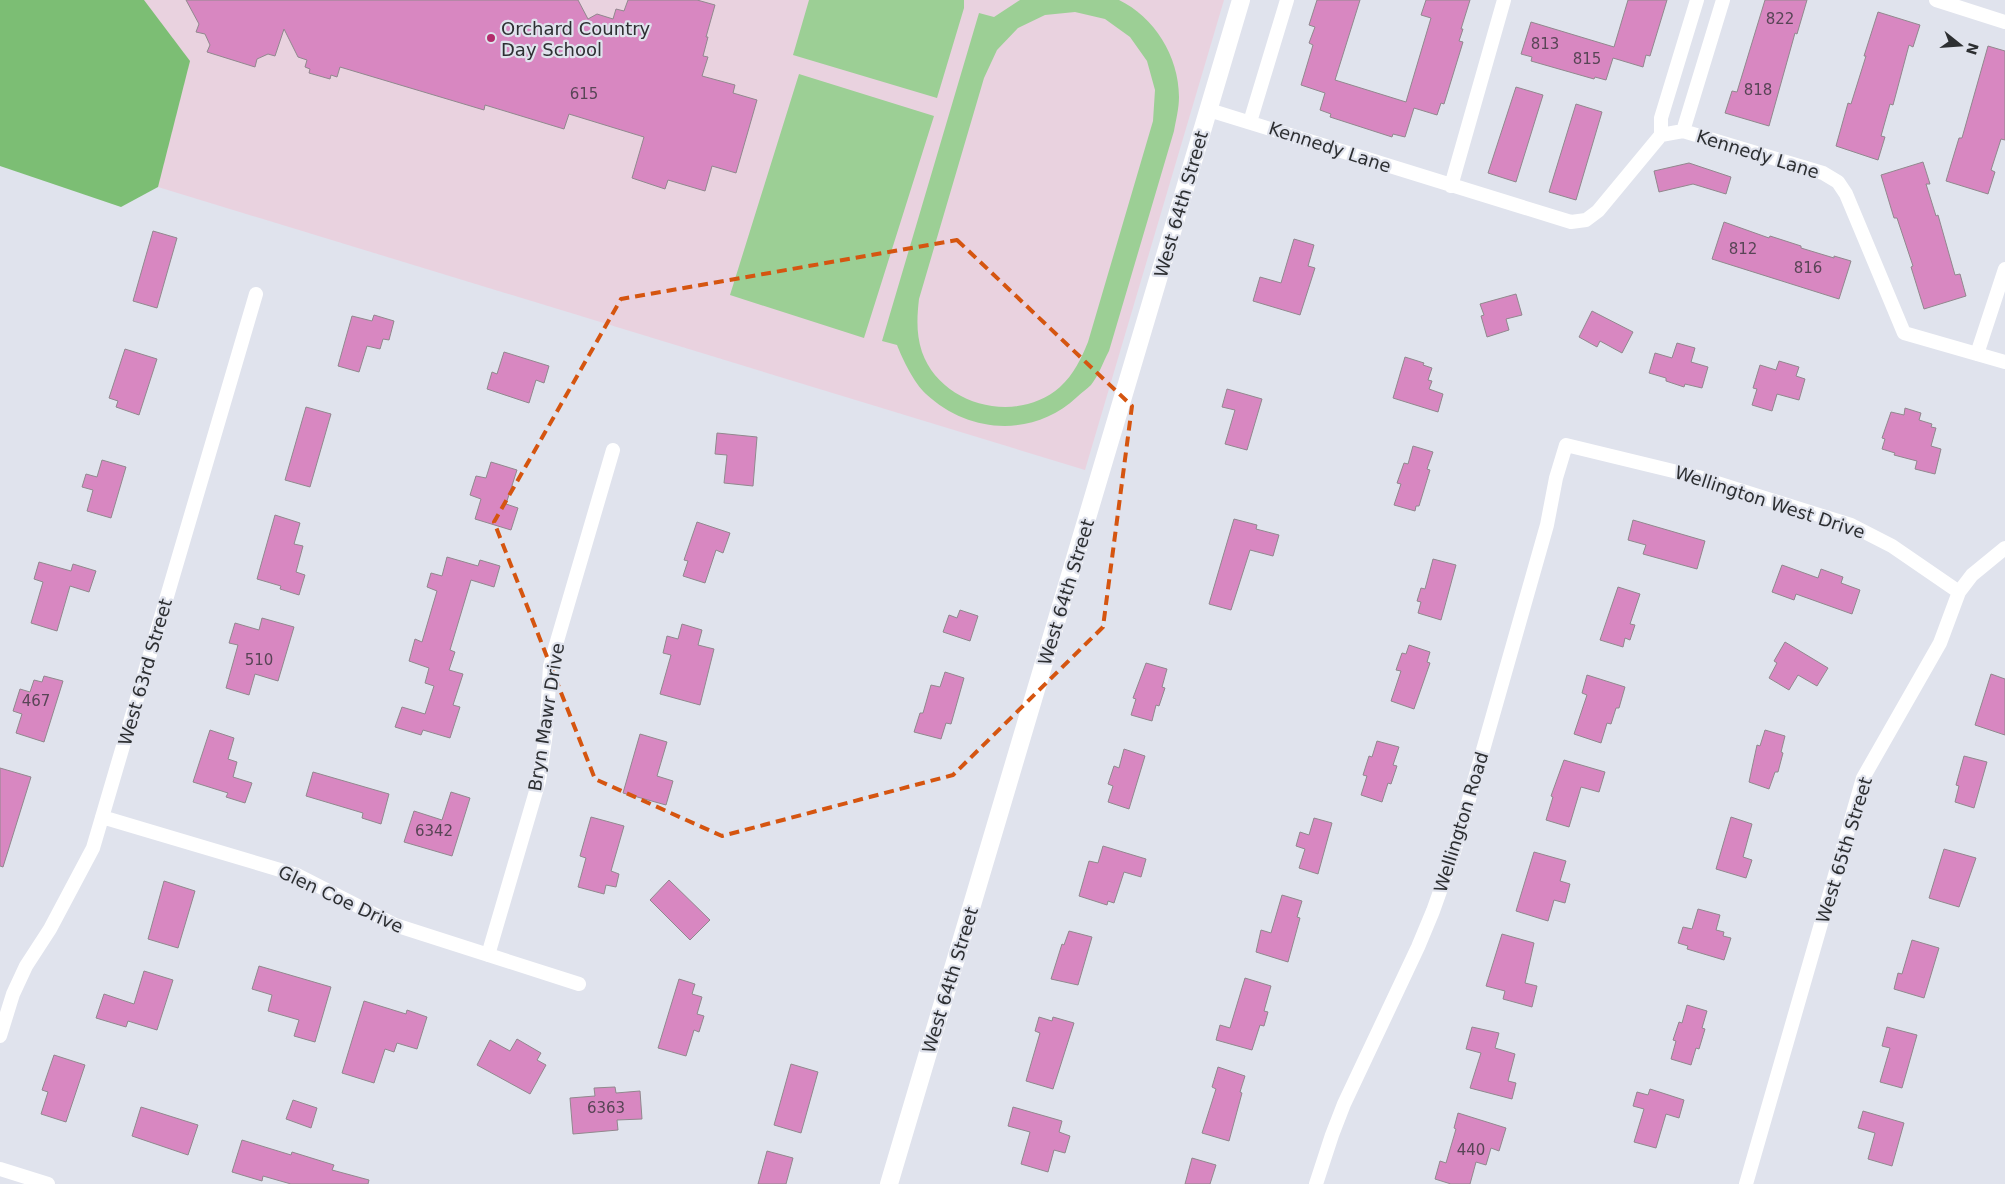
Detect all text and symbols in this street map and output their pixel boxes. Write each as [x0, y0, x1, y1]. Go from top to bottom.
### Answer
house number: 822 [1766, 10, 1794, 28]
place label: Orchard Country Day School [501, 18, 651, 60]
north arrow [1935, 20, 1985, 70]
marker: Orchard Country Day School [485, 32, 497, 44]
house number: 813 [1531, 35, 1559, 53]
text: N [1963, 41, 1982, 57]
house number: 815 [1573, 50, 1601, 68]
house number: 818 [1744, 81, 1772, 99]
house number: 615 [570, 85, 598, 103]
street label: Kennedy Lane [1266, 117, 1394, 177]
street label: Kennedy Lane [1694, 125, 1822, 183]
street label: West 64th Street [1150, 128, 1212, 280]
house number: 812 [1729, 240, 1757, 258]
house number: 816 [1794, 259, 1822, 277]
street label: Wellington West Drive [1672, 461, 1868, 543]
street label: West 64th Street [1034, 516, 1098, 668]
street label: West 63rd Street [114, 596, 176, 748]
street label: Bryn Mawr Drive [524, 641, 568, 793]
house number: 510 [245, 651, 273, 669]
house number: 467 [22, 692, 50, 710]
street label: Wellington Road [1430, 749, 1492, 895]
street label: West 65th Street [1812, 774, 1876, 926]
house number: 6342 [415, 822, 453, 840]
street label: Glen Coe Drive [275, 861, 407, 937]
street label: West 64th Street [918, 904, 982, 1056]
house number: 6363 [587, 1099, 625, 1117]
house number: 440 [1457, 1141, 1485, 1159]

